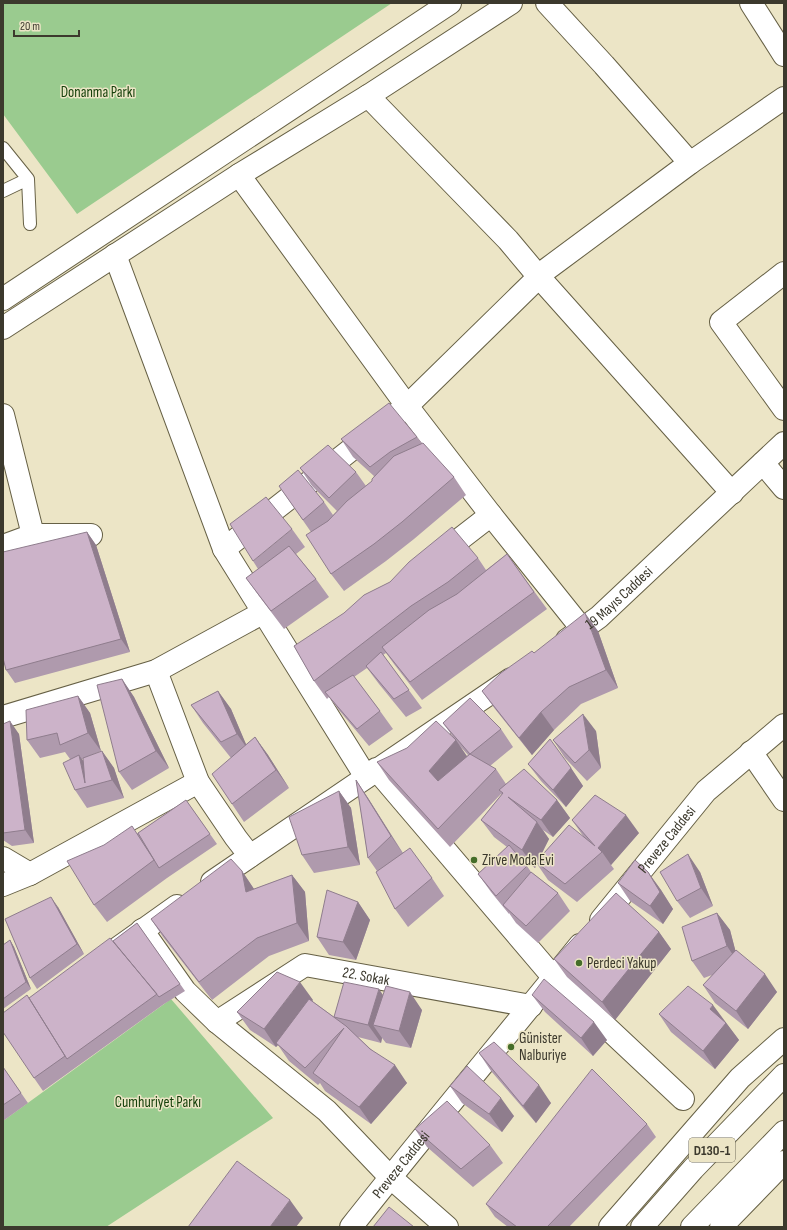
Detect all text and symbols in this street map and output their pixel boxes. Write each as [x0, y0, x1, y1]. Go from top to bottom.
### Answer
scale bar [14, 12, 79, 38]
text: 20 m [20, 19, 40, 34]
park label: Donanma Parkı [61, 83, 135, 102]
street label: 19 Mayıs Caddesi [581, 562, 657, 633]
street label: Preveze Caddesi [634, 802, 700, 877]
place label: Zirve Moda Evi [482, 851, 554, 870]
marker: Zirve Moda Evi [469, 855, 479, 865]
place label: Perdeci Yakup [587, 954, 656, 973]
marker: Perdeci Yakup [574, 958, 584, 968]
street label: 22. Sokak [341, 963, 391, 990]
place label: Günister Nalburiye [519, 1029, 567, 1065]
marker: Günister Nalburiye [506, 1042, 516, 1052]
park label: Cumhuriyet Parkı [115, 1093, 201, 1112]
street label: Preveze Caddesi [368, 1127, 434, 1202]
road number: D130-1 [689, 1138, 735, 1162]

